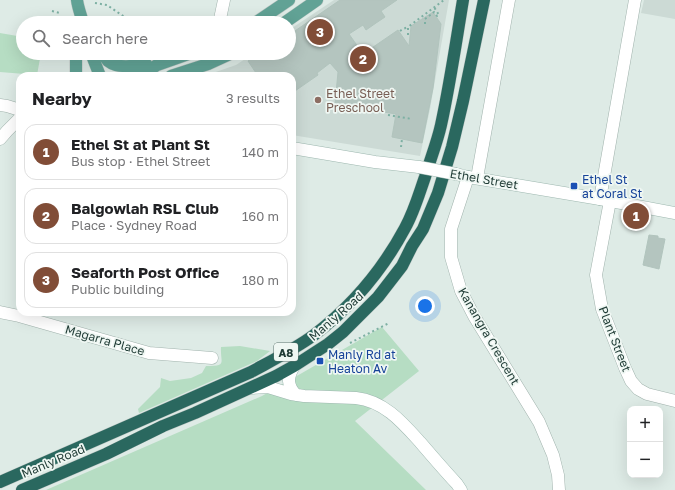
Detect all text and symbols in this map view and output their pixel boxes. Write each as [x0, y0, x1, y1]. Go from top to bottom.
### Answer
search box [16, 16, 296, 60]
pin: 3 [307, 17, 333, 47]
icon: search [30, 27, 52, 49]
text: Search here [62, 29, 148, 47]
pin: 2 [350, 44, 376, 74]
place label: Ethel Street Preschool [326, 86, 395, 115]
text: Nearby [32, 88, 92, 109]
text: 3 results [226, 90, 280, 106]
marker: Ethel Street Preschool [313, 95, 323, 105]
text: Ethel St at Plant St [71, 135, 210, 153]
text: 1 [43, 144, 49, 160]
text: 140 m [242, 144, 279, 160]
text: Bus stop · Ethel Street [71, 153, 211, 169]
street label: Ethel Street [449, 166, 519, 192]
place label: Ethel St at Coral St [582, 172, 642, 201]
marker: Ethel St at Coral St [569, 181, 579, 191]
text: Balgowlah RSL Club [71, 199, 219, 217]
pin: 1 [623, 201, 649, 231]
text: 2 [42, 208, 50, 224]
text: 160 m [242, 208, 279, 224]
text: Place · Sydney Road [71, 217, 197, 233]
text: Seaforth Post Office [71, 263, 219, 281]
text: 3 [42, 272, 50, 288]
text: 180 m [242, 272, 279, 288]
text: Public building [71, 281, 164, 297]
street label: Kanangra Crescent [455, 285, 523, 387]
street label: Manly Road [306, 288, 366, 344]
your location [415, 296, 435, 316]
street label: Plant Street [596, 304, 634, 374]
street label: Magarra Place [63, 321, 147, 359]
road number: A8 [274, 343, 298, 361]
place label: Manly Rd at Heaton Av [328, 347, 396, 376]
marker: Manly Rd at Heaton Av [315, 356, 325, 366]
map controls [627, 406, 663, 478]
button: + [627, 406, 663, 442]
street label: Manly Road [19, 441, 87, 481]
button: − [627, 442, 663, 478]

